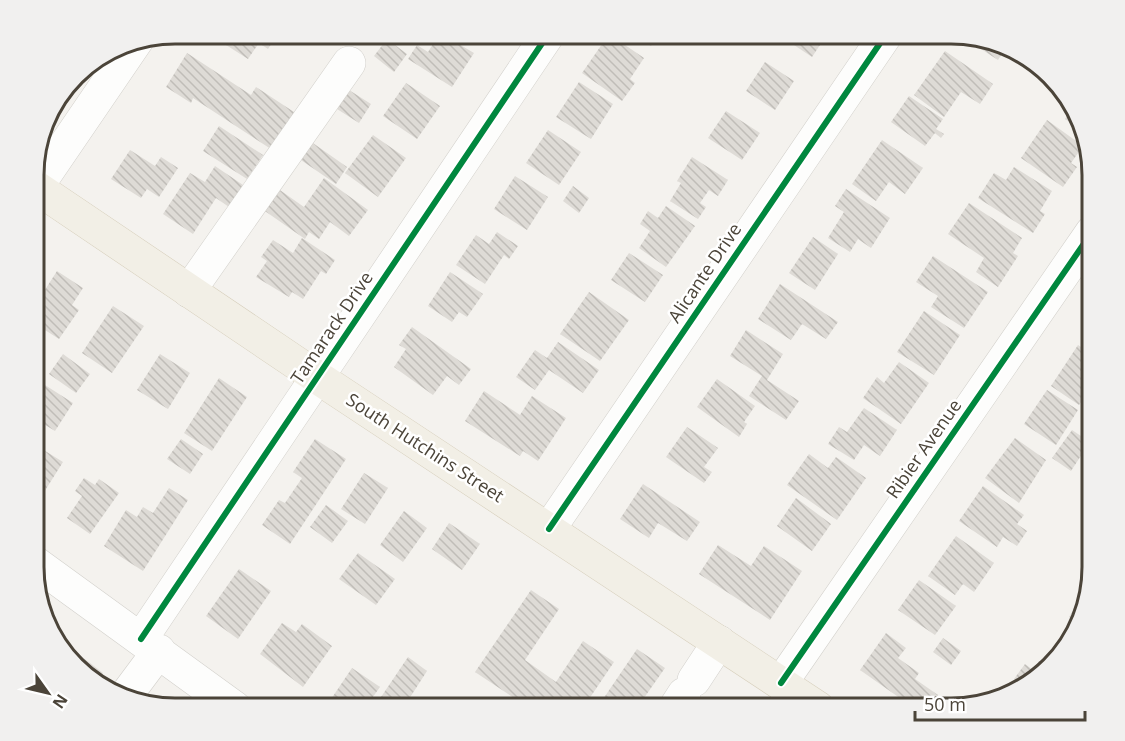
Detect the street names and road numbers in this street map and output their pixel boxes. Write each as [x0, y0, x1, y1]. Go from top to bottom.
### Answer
street label: Alicante Drive [662, 218, 746, 327]
street label: Tamarack Drive [285, 267, 378, 388]
street label: South Hutchins Street [342, 387, 509, 507]
street label: Ribier Avenue [880, 394, 966, 503]

